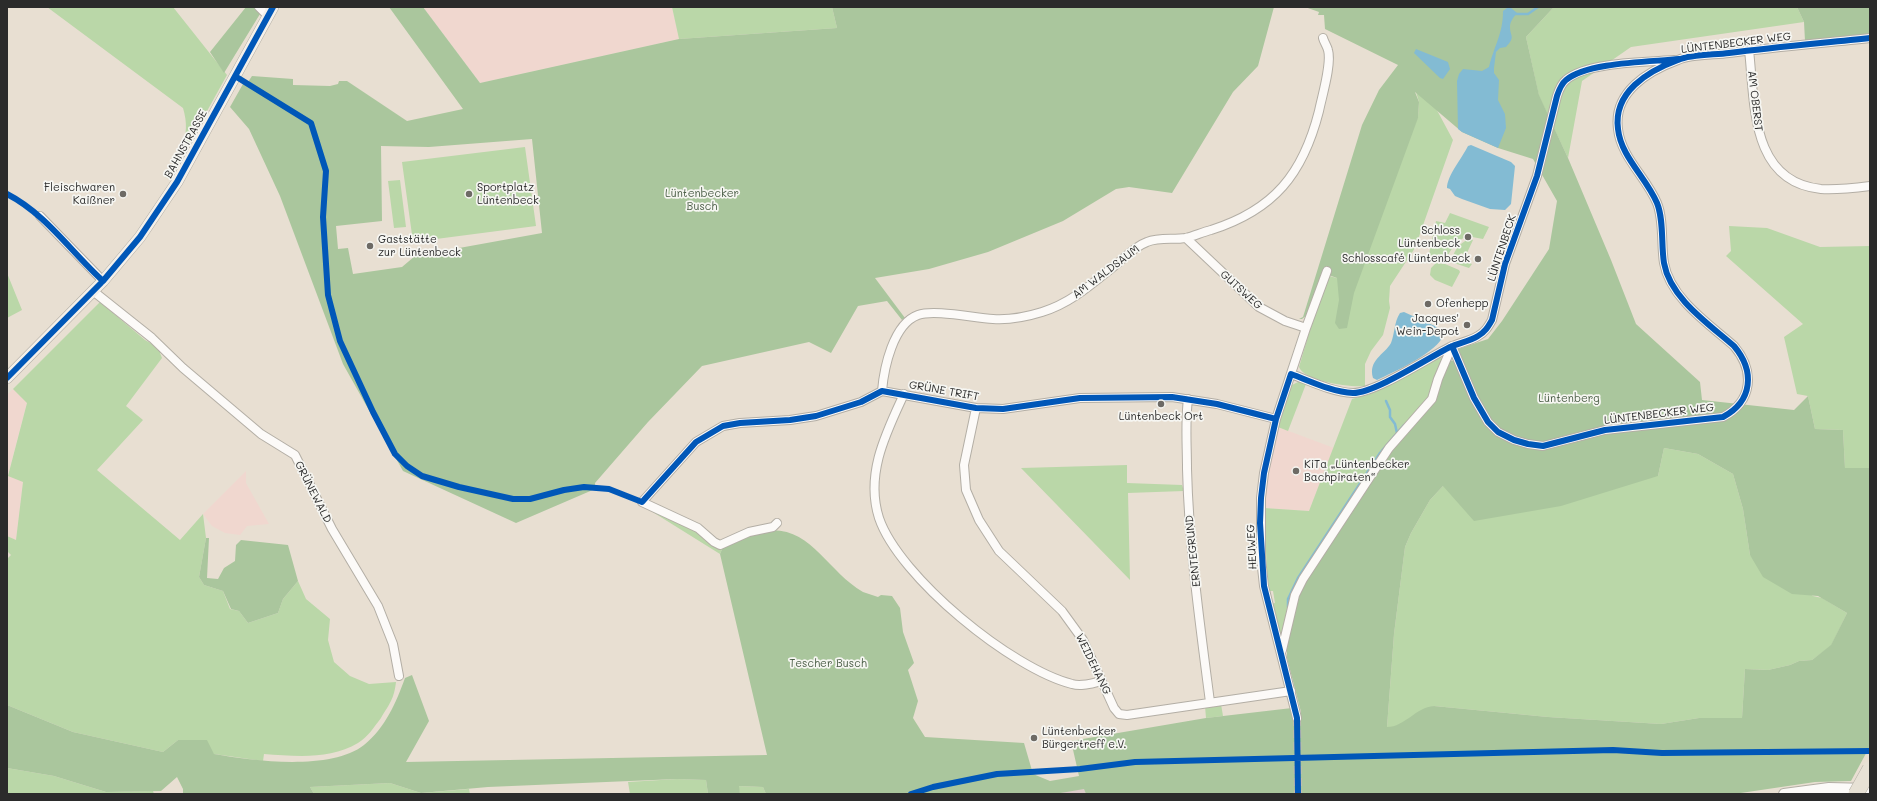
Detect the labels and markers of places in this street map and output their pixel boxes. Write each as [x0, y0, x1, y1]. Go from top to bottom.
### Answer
place label: Fleischwaren Kaißner [44, 181, 115, 207]
place label: Sportplatz Lüntenbeck [477, 181, 539, 207]
marker: Fleischwaren Kaißner [118, 189, 128, 199]
marker: Sportplatz Lüntenbeck [464, 189, 474, 199]
place label: Schloss Lüntenbeck [1398, 224, 1460, 250]
marker: Schloss Lüntenbeck [1463, 232, 1473, 242]
place label: Gaststätte zur Lüntenbeck [378, 233, 461, 259]
marker: Gaststätte zur Lüntenbeck [365, 241, 375, 251]
place label: Schlosscafé Lüntenbeck [1342, 252, 1470, 266]
marker: Schlosscafé Lüntenbeck [1473, 254, 1483, 264]
place label: Ofenhepp [1436, 297, 1488, 311]
marker: Ofenhepp [1423, 299, 1433, 309]
place label: Jacques' Wein-Depot [1396, 312, 1459, 338]
marker: Jacques' Wein-Depot [1462, 320, 1472, 330]
marker: Lüntenbeck Ort [1156, 399, 1166, 409]
place label: Lüntenbeck Ort [1119, 410, 1203, 424]
place label: KiTa „Lüntenbecker Bachpiraten“ [1304, 458, 1410, 484]
marker: KiTa „Lüntenbecker Bachpiraten“ [1291, 466, 1301, 476]
place label: Lüntenbecker Bürgertreff e.V. [1042, 725, 1127, 751]
marker: Lüntenbecker Bürgertreff e.V. [1029, 733, 1039, 743]

